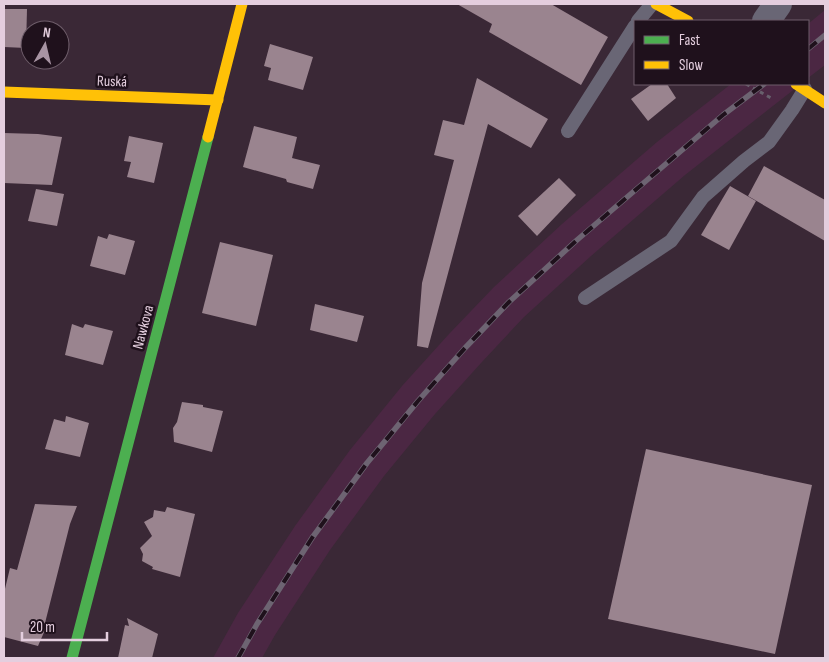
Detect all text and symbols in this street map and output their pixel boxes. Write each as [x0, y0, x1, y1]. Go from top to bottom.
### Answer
north arrow [20, 20, 70, 70]
legend [634, 20, 809, 85]
text: N [42, 24, 52, 42]
text: Fast [679, 31, 701, 50]
text: Slow [679, 56, 703, 75]
street label: Ruská [97, 71, 128, 92]
street label: Nawkova [129, 303, 159, 351]
scale bar [22, 610, 108, 642]
text: 20 m [30, 618, 55, 637]

